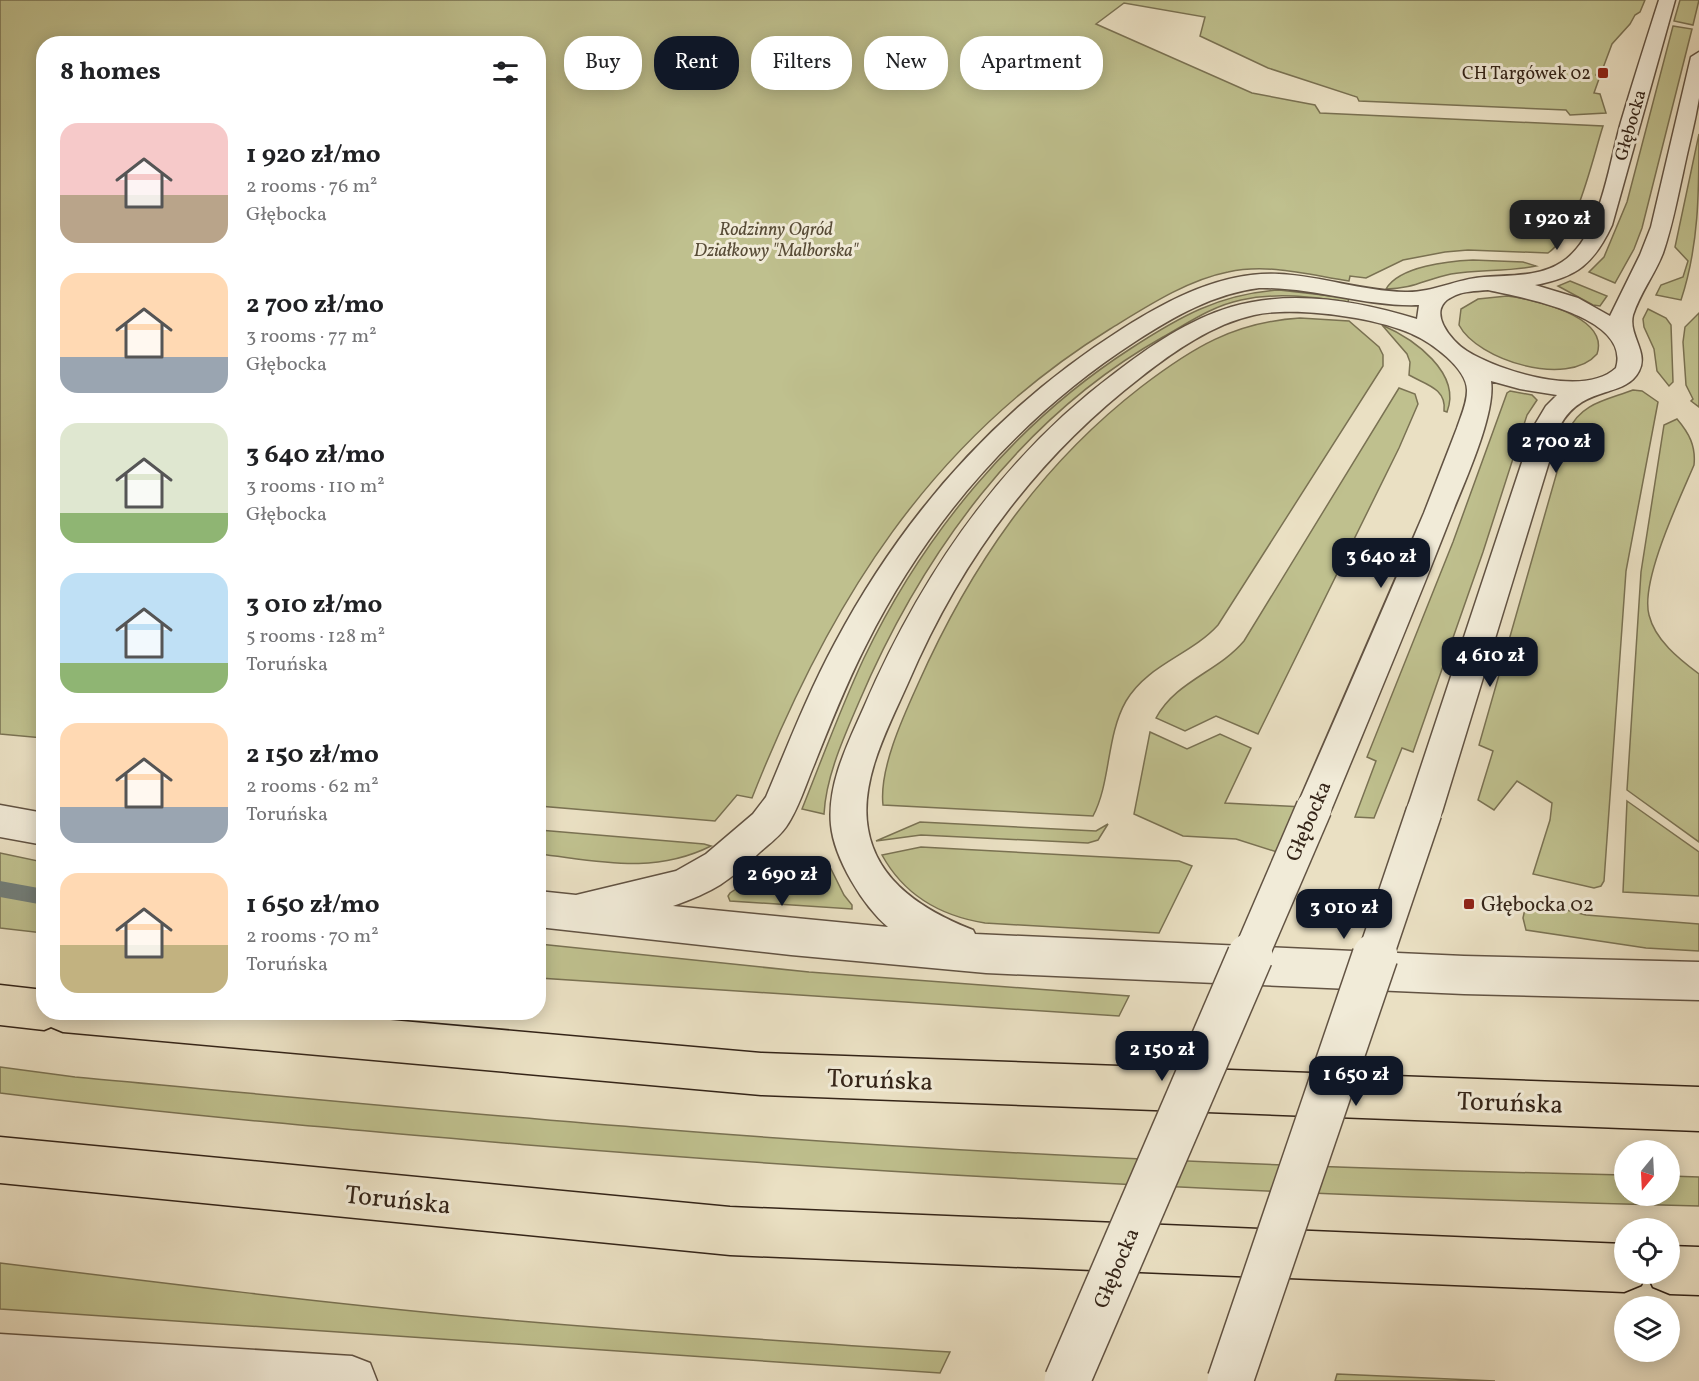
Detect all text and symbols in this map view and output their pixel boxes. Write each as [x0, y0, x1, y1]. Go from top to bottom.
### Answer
chip: Buy [564, 36, 642, 90]
chip: Rent [654, 36, 739, 90]
chip: Filters [751, 36, 852, 90]
chip: New [864, 36, 948, 90]
chip: Apartment [960, 36, 1103, 90]
text: 8 homes [60, 54, 161, 90]
icon: filters [489, 56, 522, 89]
place label: CH Targówek 02 [1462, 62, 1591, 87]
marker: CH Targówek 02 [1596, 66, 1610, 80]
street label: Głębocka [1609, 87, 1654, 164]
text: 1 920 zł/mo [246, 137, 381, 173]
icon: home [108, 147, 180, 219]
text: 2 rooms · 76 m² [246, 173, 378, 201]
pin: 1 920 zł [1495, 200, 1619, 251]
text: Głębocka [246, 201, 327, 229]
text: 1 920 zł [1524, 205, 1590, 233]
park label: Rodzinny Ogród Działkowy "Malborska" [694, 218, 859, 264]
text: 2 700 zł/mo [246, 287, 384, 323]
icon: home [108, 297, 180, 369]
text: 3 rooms · 77 m² [246, 323, 377, 351]
text: Głębocka [246, 351, 327, 379]
pin: 2 700 zł [1494, 423, 1618, 474]
text: 2 700 zł [1521, 428, 1591, 456]
text: 3 640 zł/mo [246, 437, 385, 473]
icon: home [108, 447, 180, 519]
text: 3 rooms · 110 m² [246, 473, 385, 501]
text: Głębocka [246, 501, 327, 529]
pin: 3 640 zł [1319, 538, 1443, 589]
text: 3 640 zł [1346, 543, 1416, 571]
text: 3 010 zł/mo [246, 587, 382, 623]
icon: home [108, 597, 180, 669]
text: 5 rooms · 128 m² [246, 623, 385, 651]
pin: 4 610 zł [1428, 637, 1552, 688]
text: 4 610 zł [1456, 642, 1524, 670]
text: Toruńska [246, 651, 328, 679]
text: 2 150 zł/mo [246, 737, 379, 773]
icon: home [108, 747, 180, 819]
text: 2 rooms · 62 m² [246, 773, 379, 801]
street label: Głębocka [1279, 777, 1339, 866]
text: Toruńska [246, 801, 328, 829]
pin: 2 690 zł [720, 856, 844, 907]
text: 2 690 zł [747, 861, 817, 889]
text: 1 650 zł/mo [246, 887, 380, 923]
pin: 3 010 zł [1282, 889, 1406, 940]
place label: Głębocka 02 [1481, 891, 1594, 920]
text: 3 010 zł [1310, 894, 1378, 922]
icon: home [108, 897, 180, 969]
marker: Głębocka 02 [1462, 897, 1476, 911]
text: 2 rooms · 70 m² [246, 923, 379, 951]
text: Toruńska [246, 951, 328, 979]
pin: 2 150 zł [1100, 1031, 1224, 1082]
text: 2 150 zł [1129, 1036, 1195, 1064]
pin: 1 650 zł [1294, 1056, 1418, 1107]
street label: Toruńska [826, 1061, 934, 1101]
text: 1 650 zł [1323, 1061, 1389, 1089]
street label: Toruńska [1456, 1084, 1564, 1124]
north arrow [1614, 1140, 1680, 1206]
map controls [1614, 1140, 1680, 1362]
street label: Toruńska [343, 1178, 453, 1224]
button: locate [1614, 1218, 1680, 1284]
street label: Głębocka [1087, 1224, 1147, 1313]
button: layers [1614, 1296, 1680, 1362]

